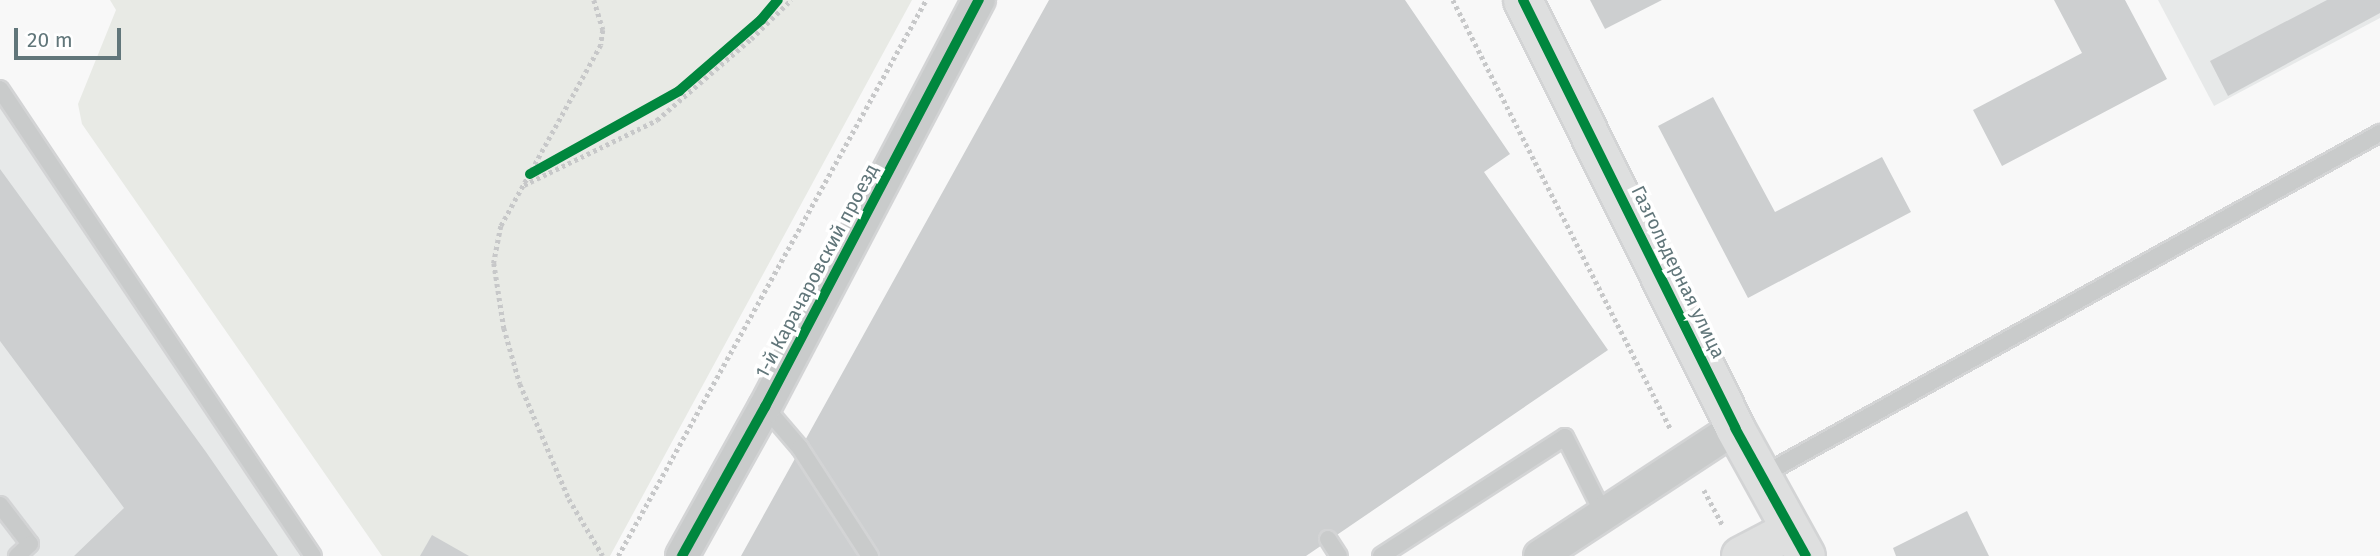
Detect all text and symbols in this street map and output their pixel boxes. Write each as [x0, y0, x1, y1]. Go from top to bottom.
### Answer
scale bar [18, 14, 124, 58]
text: 20 m [27, 27, 73, 53]
street label: 1-й Карачаровский проезд [751, 160, 883, 382]
street label: Газгольдерная улица [1626, 182, 1730, 362]

